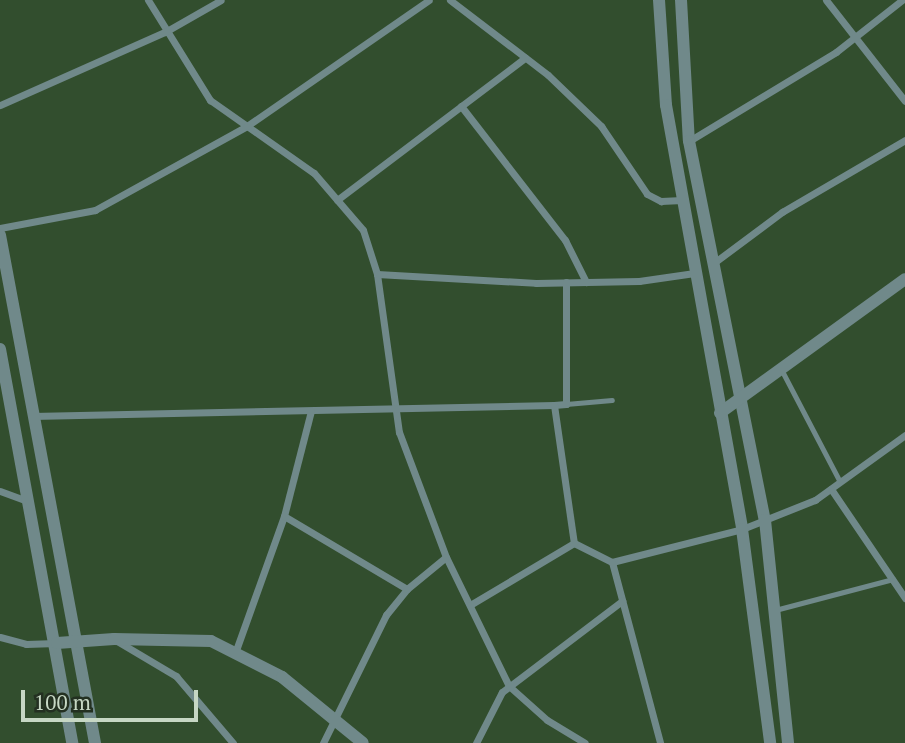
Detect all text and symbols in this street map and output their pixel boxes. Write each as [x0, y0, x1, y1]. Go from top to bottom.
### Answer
scale bar [24, 676, 201, 720]
text: 100 m [34, 688, 91, 716]

